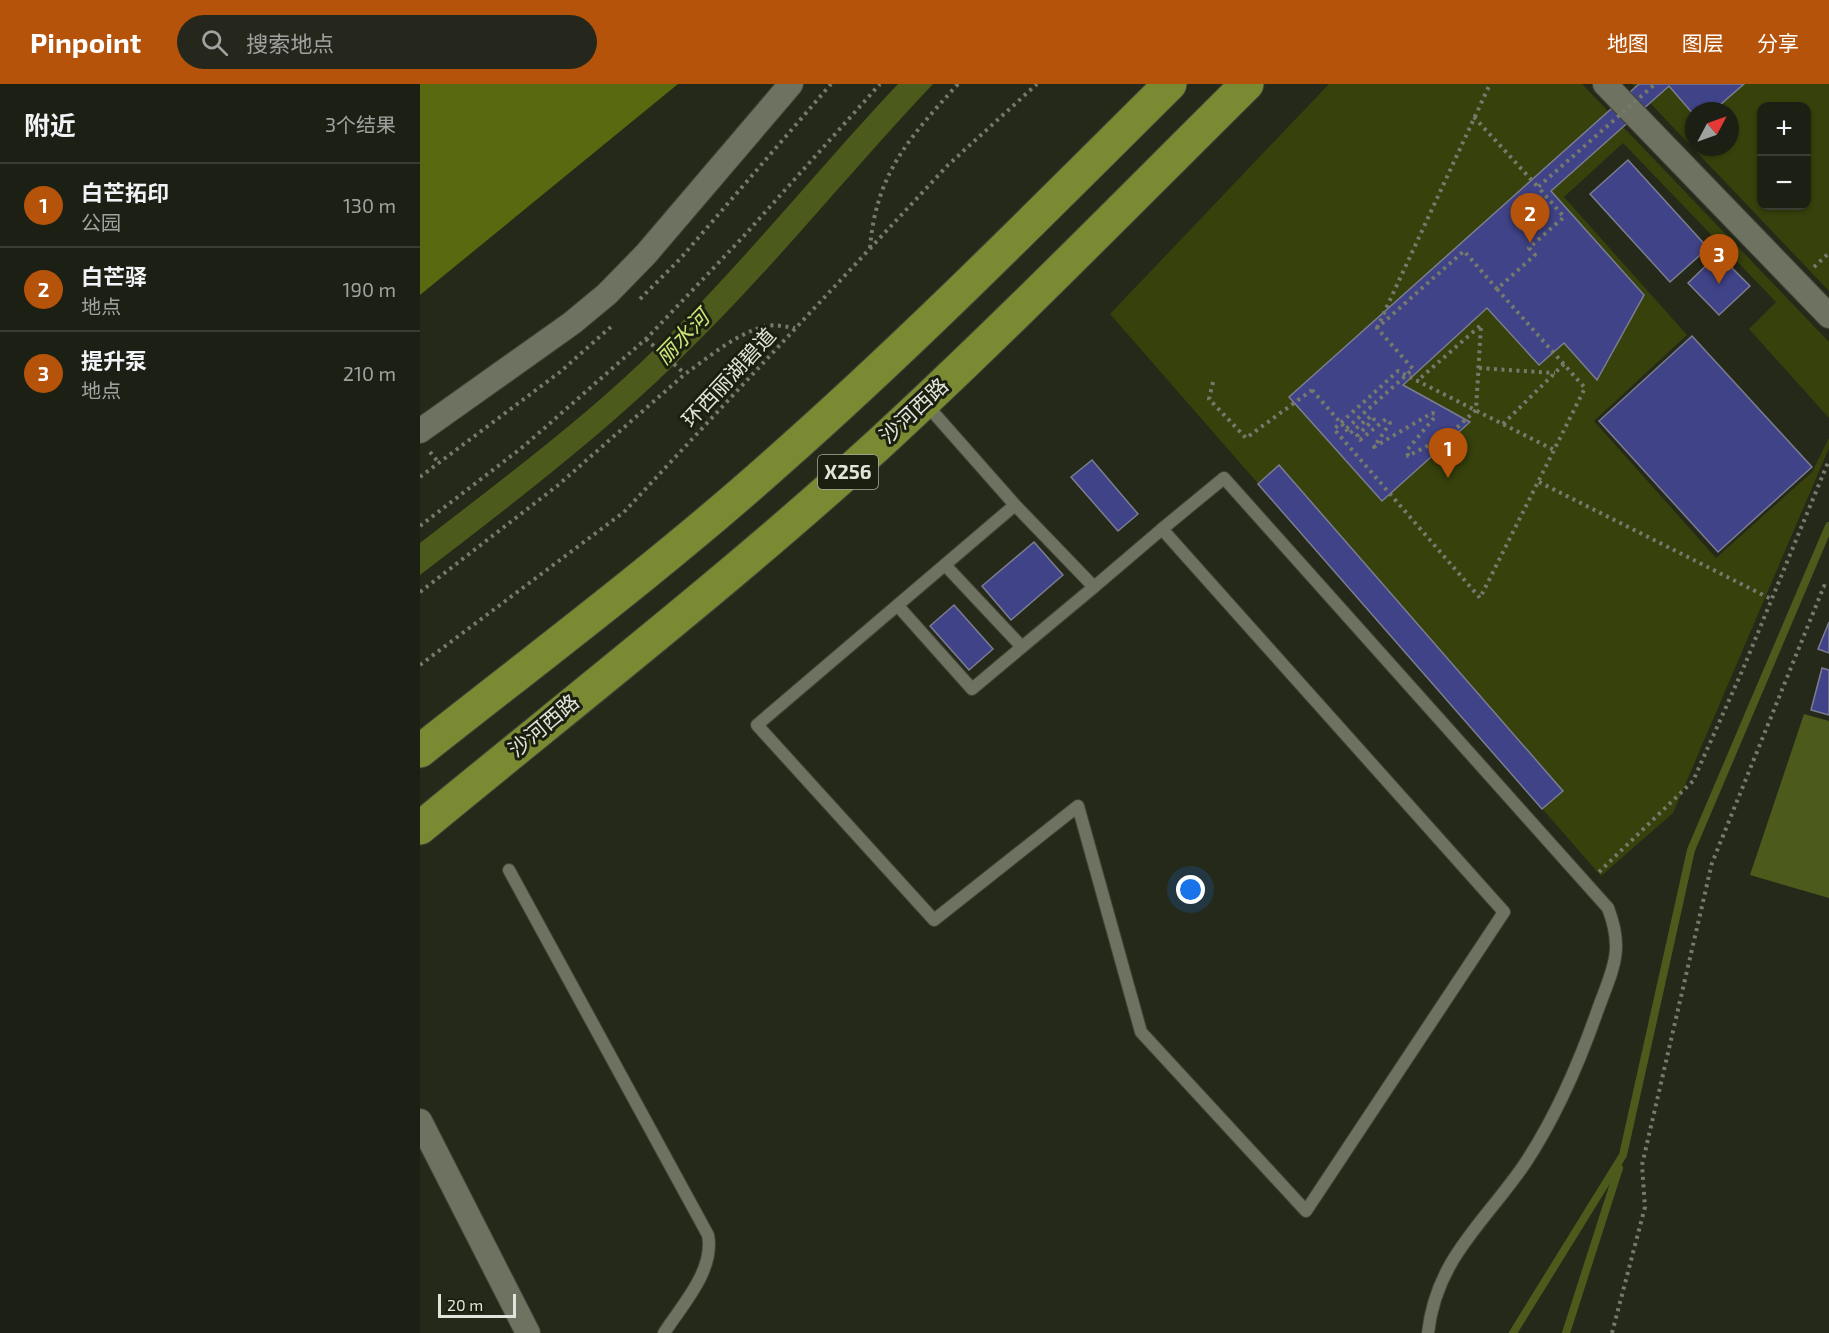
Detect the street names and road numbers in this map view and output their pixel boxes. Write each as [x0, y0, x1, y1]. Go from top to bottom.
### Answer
street label: 环西丽湖碧道 [676, 322, 780, 432]
street label: 沙河西路 [874, 372, 952, 448]
road number: X256 [818, 455, 878, 489]
street label: 沙河西路 [503, 688, 583, 761]

